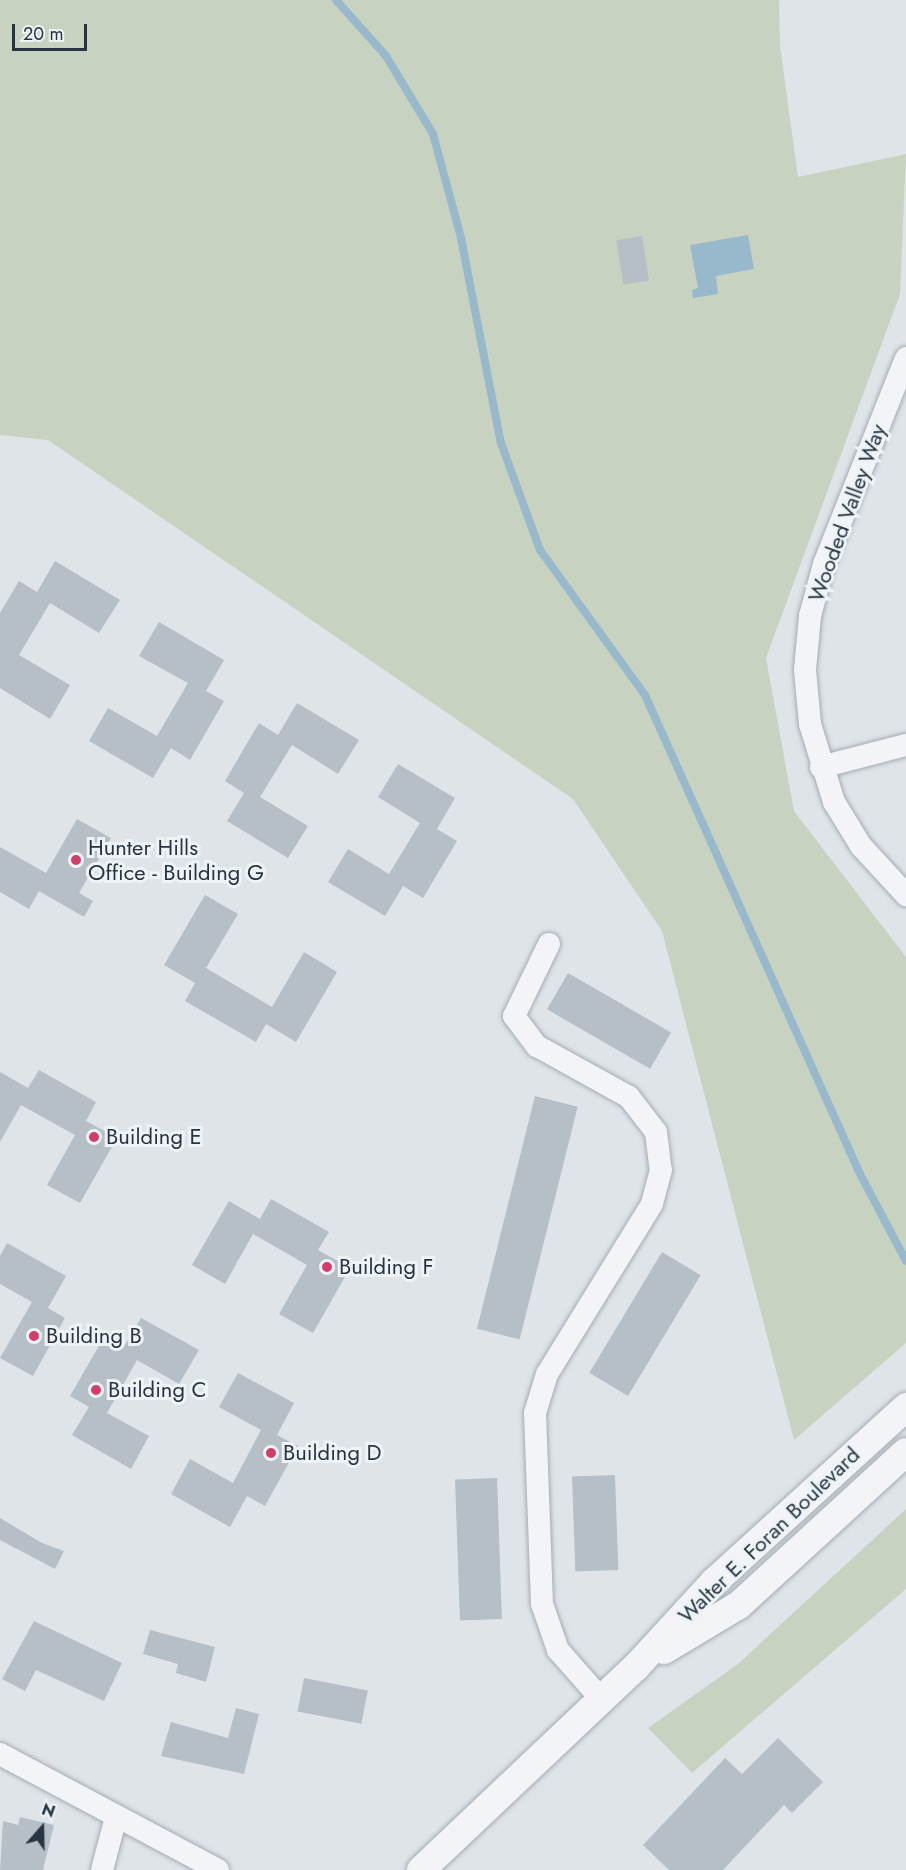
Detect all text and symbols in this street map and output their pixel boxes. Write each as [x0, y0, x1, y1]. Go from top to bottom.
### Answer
scale bar [15, 12, 90, 50]
text: 20 m [23, 21, 63, 47]
street label: Wooded Valley Way [803, 421, 891, 605]
place label: Hunter Hills Office - Building G [88, 834, 264, 885]
marker: Hunter Hills Office - Building G [69, 853, 83, 867]
place label: Building E [106, 1124, 202, 1150]
marker: Building E [87, 1130, 101, 1144]
place label: Building F [339, 1254, 434, 1280]
marker: Building F [320, 1260, 334, 1274]
place label: Building B [46, 1323, 142, 1349]
marker: Building B [27, 1329, 41, 1343]
place label: Building C [108, 1377, 207, 1403]
marker: Building C [89, 1383, 103, 1397]
place label: Building D [283, 1440, 382, 1466]
street label: Walter E. Foran Boulevard [673, 1441, 865, 1629]
marker: Building D [264, 1446, 278, 1460]
north arrow [12, 1798, 72, 1858]
text: N [38, 1798, 58, 1824]

